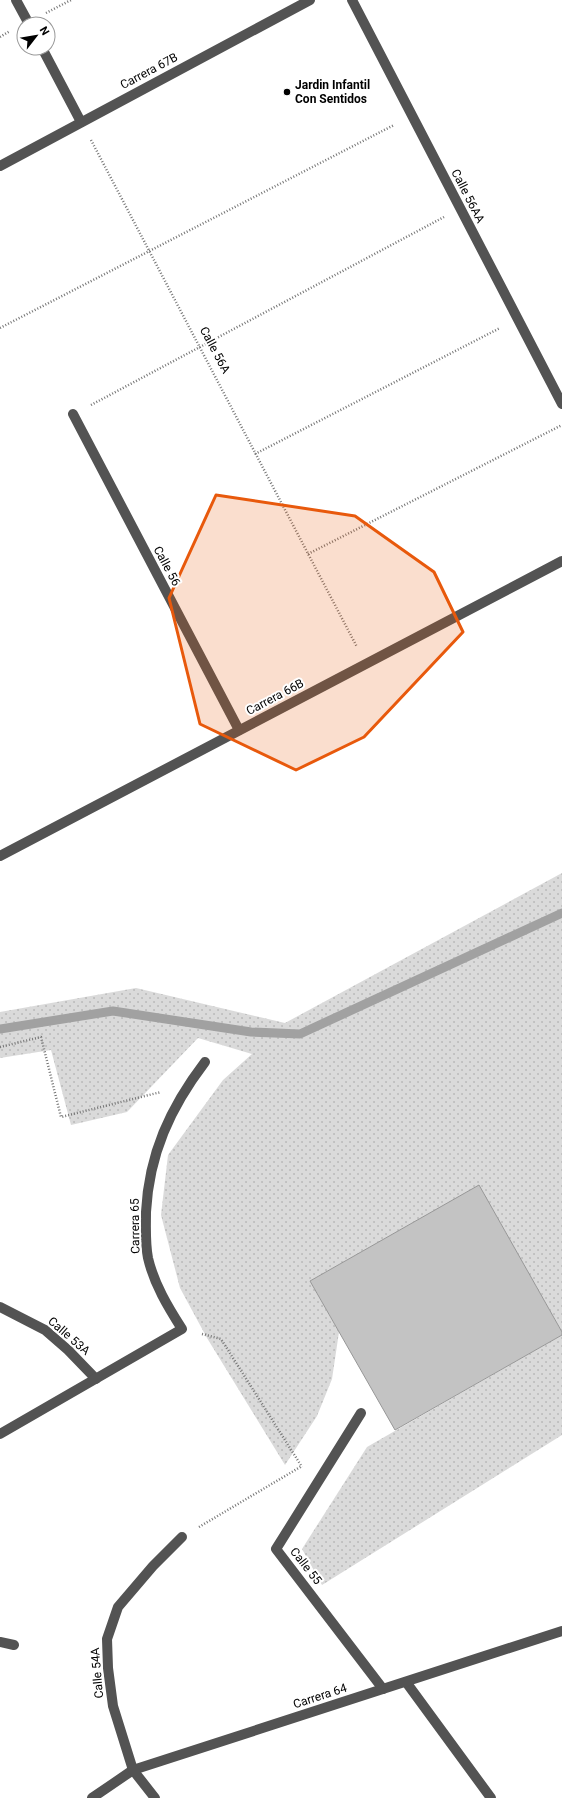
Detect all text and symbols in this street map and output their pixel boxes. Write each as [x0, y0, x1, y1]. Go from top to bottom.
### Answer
north arrow [16, 16, 56, 56]
text: N [37, 24, 52, 38]
street label: Carrera 67B [118, 50, 180, 92]
place label: Jardin Infantil Con Sentidos [295, 78, 370, 106]
marker: Jardin Infantil Con Sentidos [282, 87, 292, 97]
street label: Calle 56AA [448, 167, 488, 225]
street label: Calle 56A [197, 324, 233, 376]
street label: Calle 56 [151, 544, 183, 588]
street label: Carrera 66B [244, 676, 306, 718]
street label: Carrera 65 [128, 1198, 142, 1254]
street label: Calle 53A [45, 1314, 93, 1358]
street label: Calle 55 [287, 1545, 325, 1587]
street label: Calle 54A [88, 1647, 106, 1699]
street label: Carrera 64 [291, 1681, 349, 1711]

